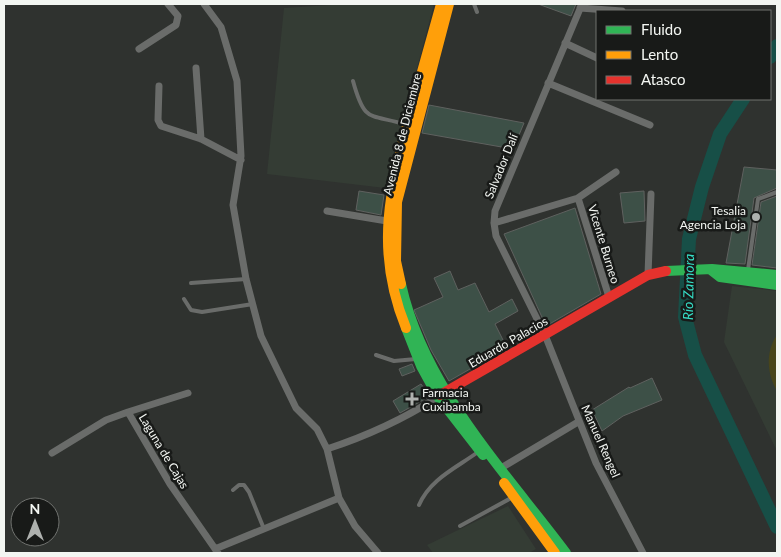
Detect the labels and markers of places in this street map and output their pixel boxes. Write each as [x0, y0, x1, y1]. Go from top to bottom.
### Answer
place label: Tesalia Agencia Loja [680, 203, 746, 232]
marker: Tesalia Agencia Loja [750, 211, 762, 223]
place label: Farmacia Cuxibamba [422, 385, 481, 414]
marker: Farmacia Cuxibamba [406, 393, 418, 405]

